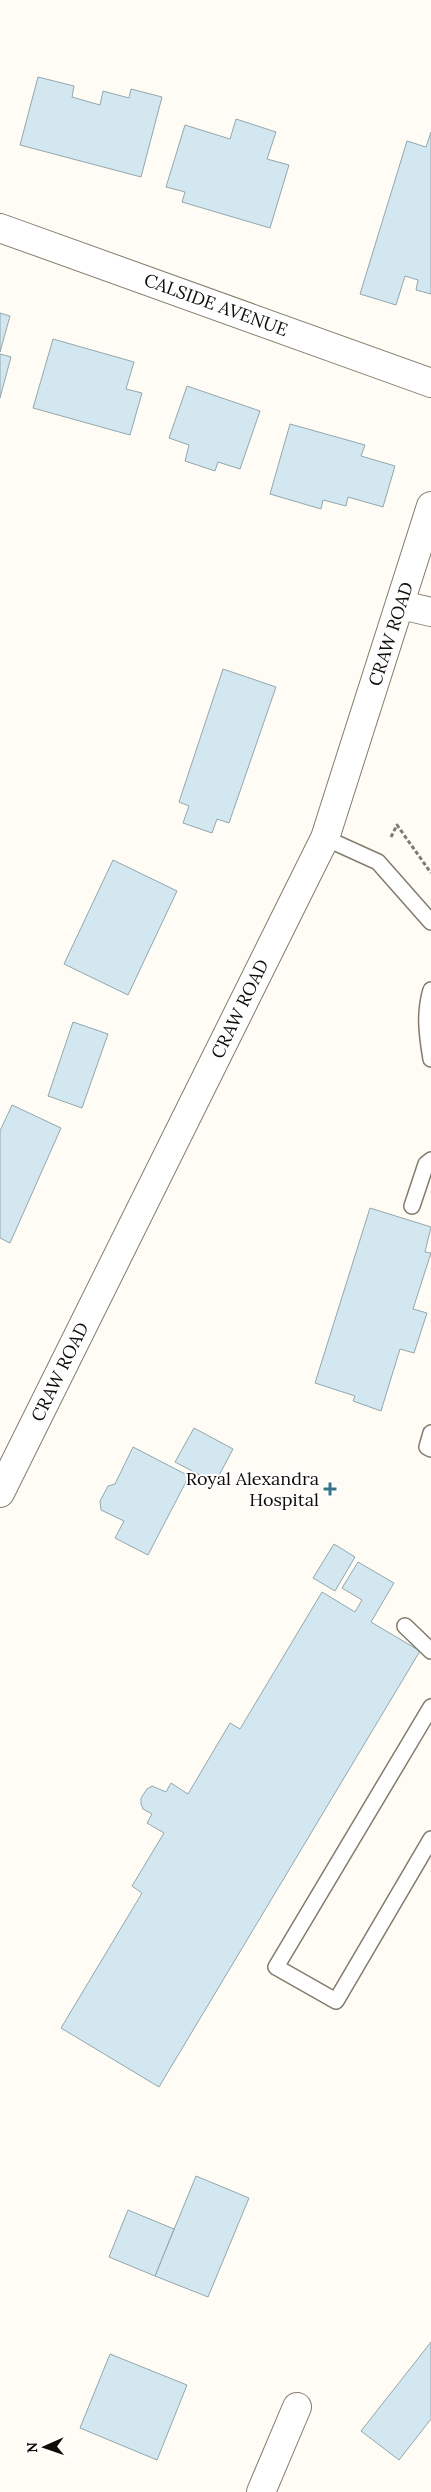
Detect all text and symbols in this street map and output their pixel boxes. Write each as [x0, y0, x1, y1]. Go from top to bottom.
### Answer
street label: CALSIDE AVENUE [141, 268, 291, 341]
street label: CRAW ROAD [363, 579, 418, 689]
street label: CRAW ROAD [206, 955, 274, 1062]
street label: CRAW ROAD [26, 1318, 94, 1425]
place label: Royal Alexandra Hospital [186, 1467, 319, 1511]
marker: Royal Alexandra Hospital [323, 1482, 337, 1496]
north arrow [20, 2422, 70, 2472]
text: N [23, 2442, 41, 2453]

